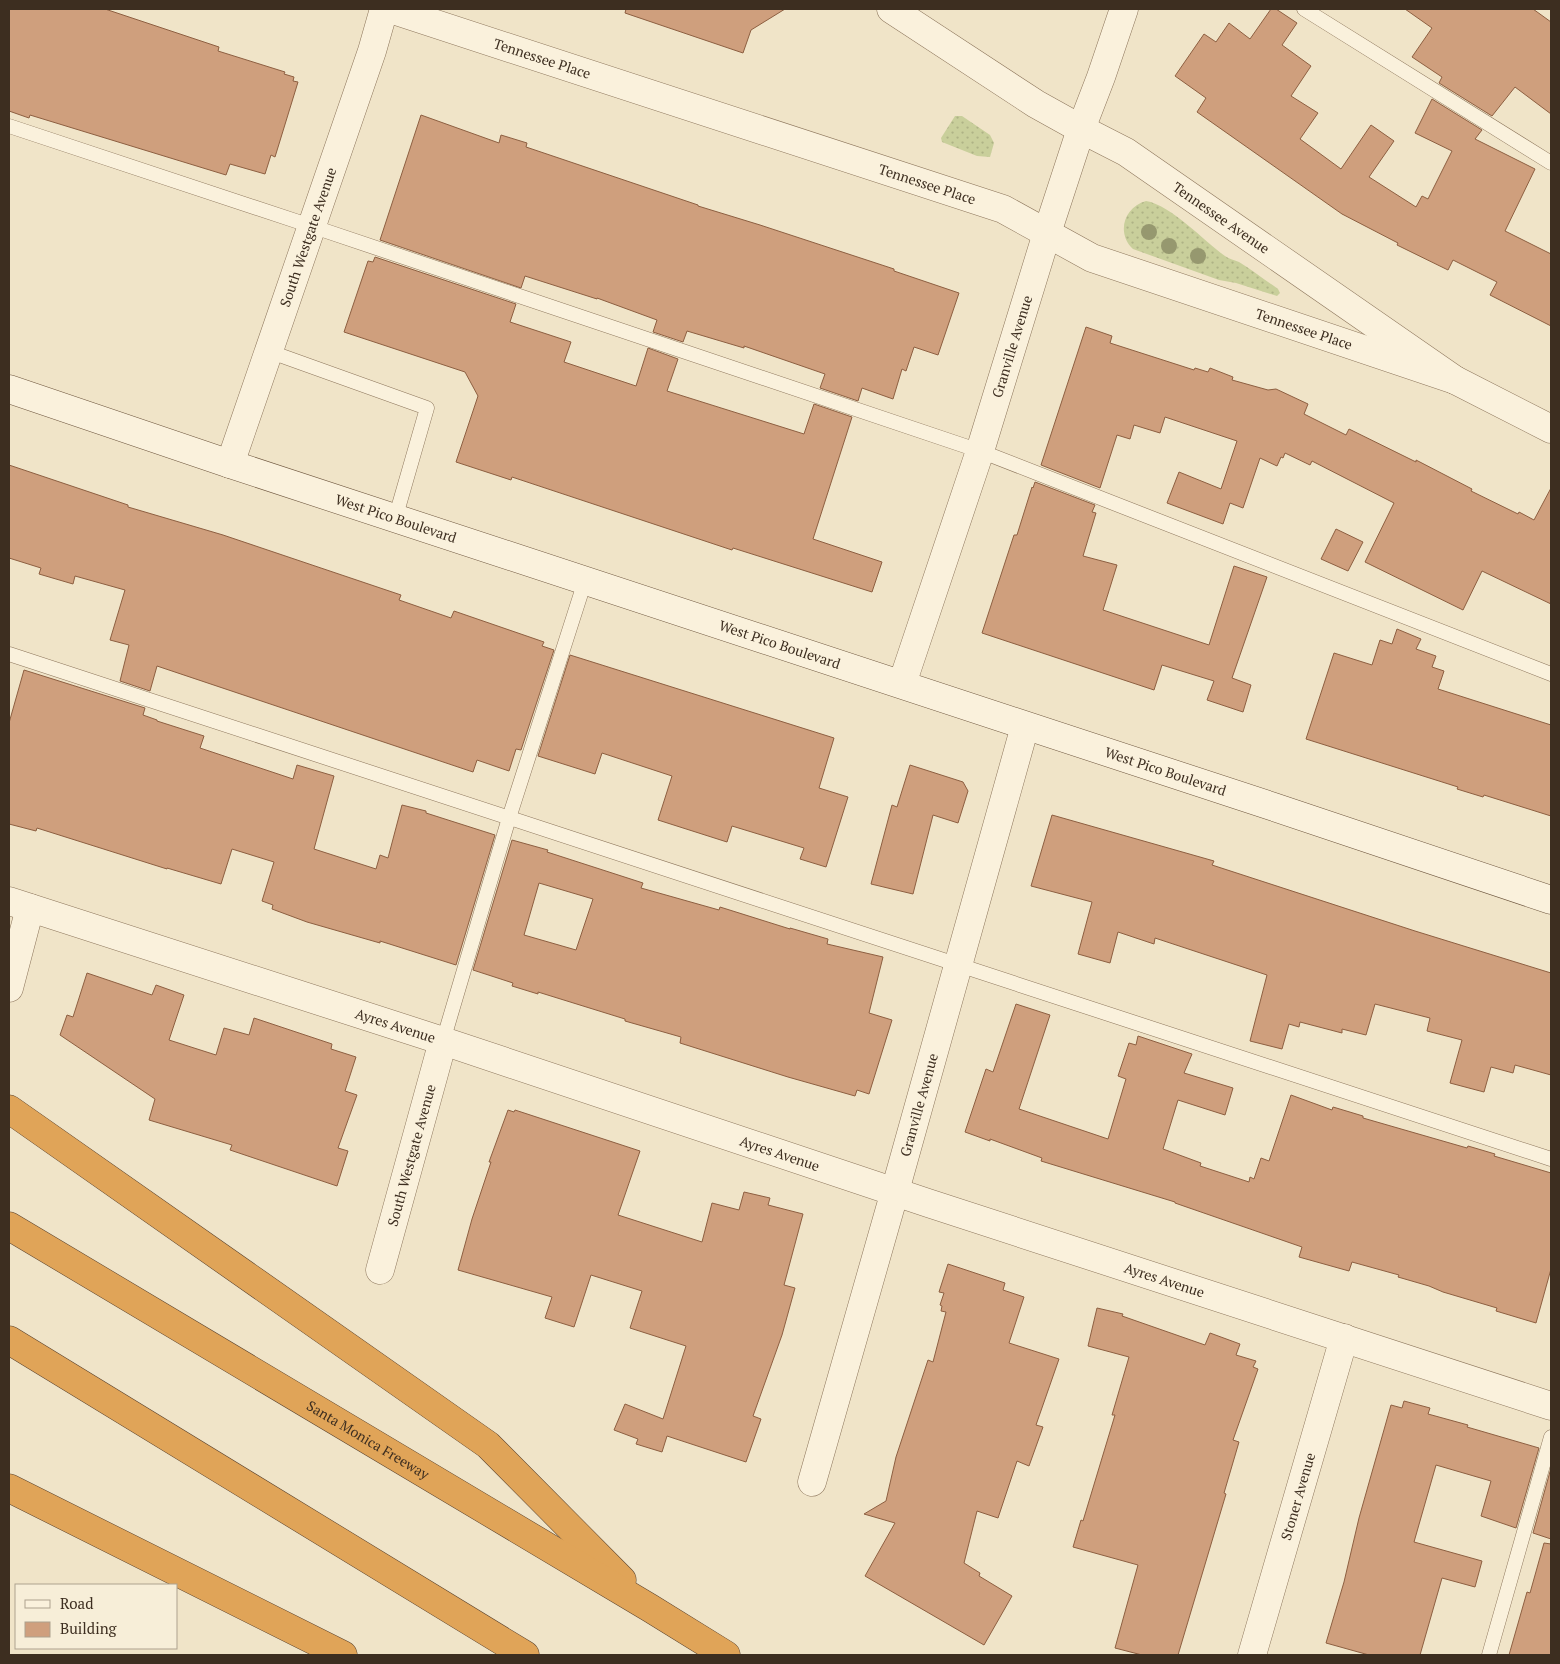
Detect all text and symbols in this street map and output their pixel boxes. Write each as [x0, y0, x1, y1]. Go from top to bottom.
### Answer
street label: Tennessee Place [491, 33, 593, 83]
street label: Tennessee Place [876, 159, 978, 208]
street label: South Westgate Avenue [275, 165, 340, 309]
street label: Tennessee Avenue [1169, 177, 1274, 258]
street label: Granville Avenue [987, 293, 1036, 400]
street label: Tennessee Place [1253, 304, 1355, 354]
street label: West Pico Boulevard [333, 489, 459, 547]
street label: West Pico Boulevard [717, 615, 843, 673]
street label: West Pico Boulevard [1102, 742, 1229, 800]
street label: Ayres Avenue [353, 1003, 438, 1047]
street label: Granville Avenue [895, 1051, 942, 1159]
street label: South Westgate Avenue [383, 1082, 440, 1228]
street label: Ayres Avenue [737, 1131, 822, 1175]
street label: Ayres Avenue [1122, 1258, 1207, 1301]
street label: Santa Monica Freeway [304, 1396, 434, 1484]
street label: Stoner Avenue [1276, 1450, 1319, 1542]
legend [15, 1584, 178, 1649]
text: Road [60, 1593, 93, 1613]
text: Building [60, 1618, 118, 1638]

